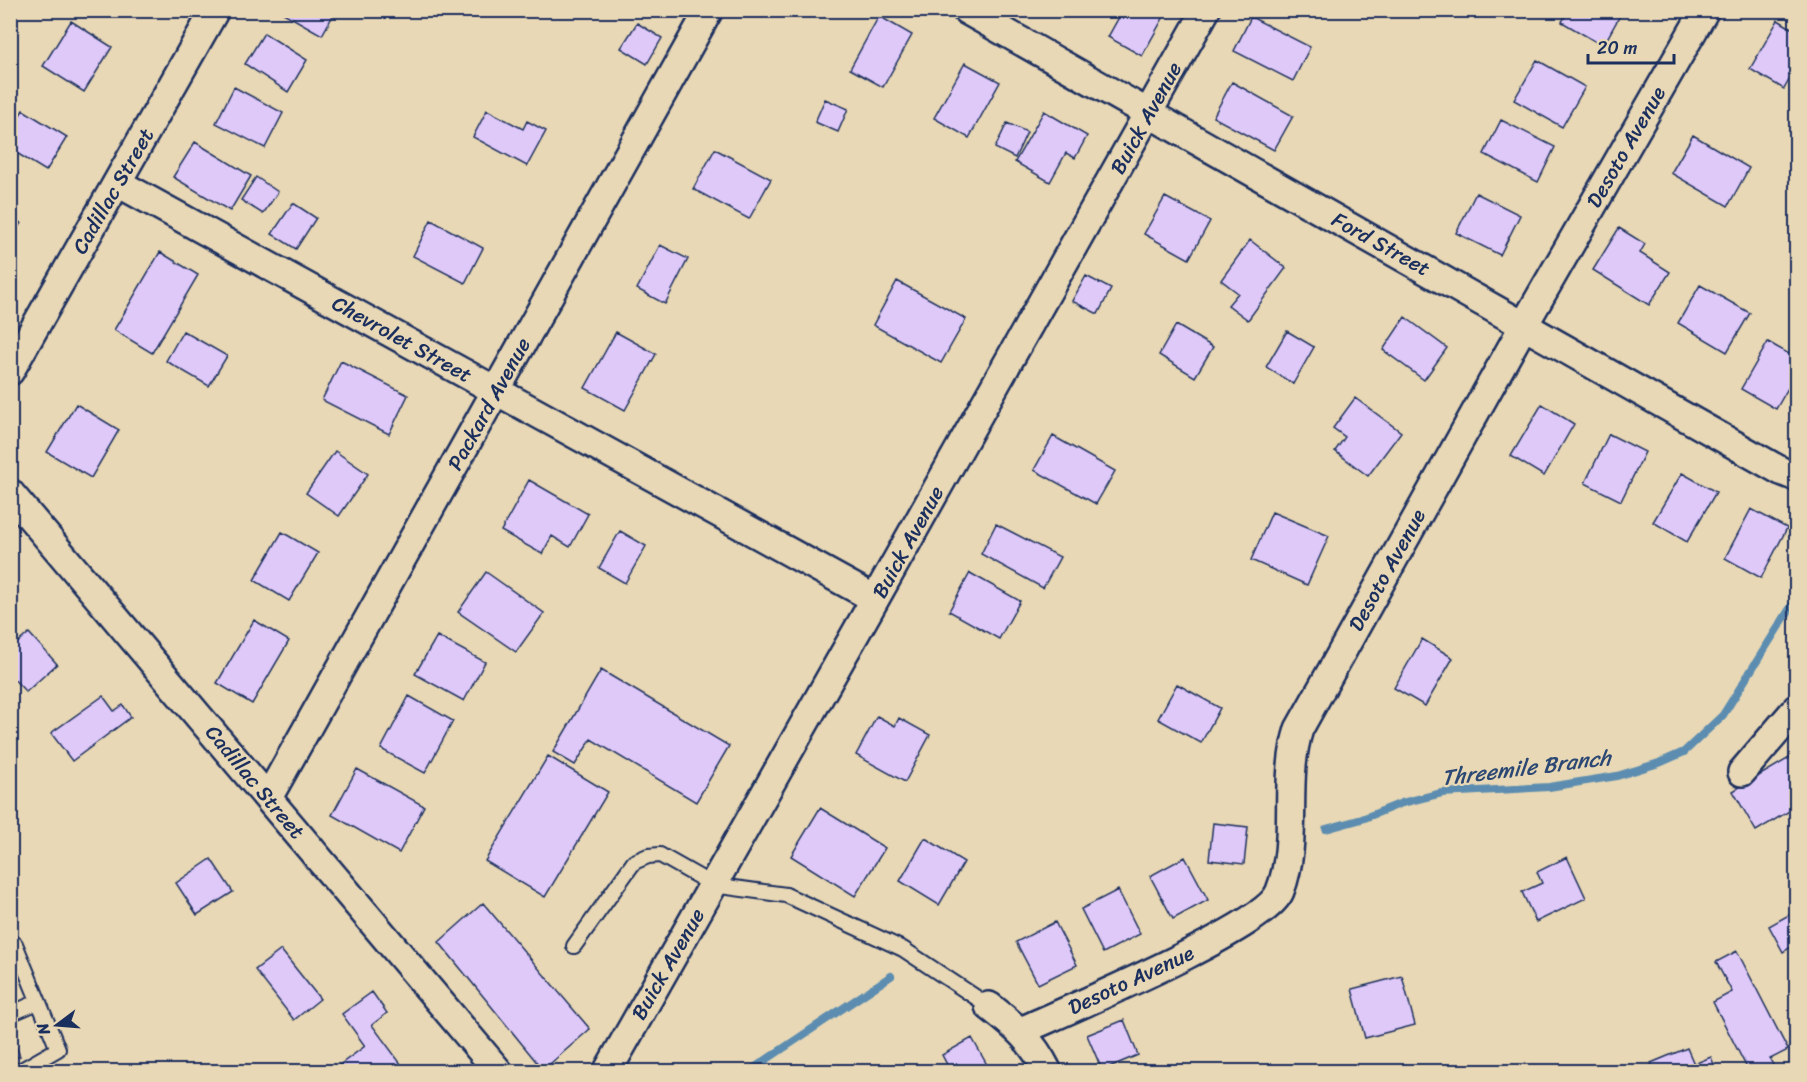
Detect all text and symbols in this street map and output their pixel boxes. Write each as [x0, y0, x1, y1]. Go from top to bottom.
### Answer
scale bar [1588, 27, 1674, 65]
text: 20 m [1597, 32, 1637, 64]
street label: Buick Avenue [1099, 54, 1193, 182]
street label: Desoto Avenue [1576, 79, 1676, 215]
street label: Cadillac Street [61, 121, 165, 261]
street label: Ford Street [1324, 201, 1438, 287]
street label: Chevrolet Street [325, 285, 479, 393]
street label: Packard Avenue [437, 330, 542, 478]
street label: Buick Avenue [861, 478, 955, 606]
street label: Desoto Avenue [1337, 501, 1437, 639]
street label: Cadillac Street [195, 716, 315, 848]
water label: Threemile Branch [1439, 737, 1615, 797]
street label: Buick Avenue [620, 900, 716, 1027]
street label: Desoto Avenue [1061, 934, 1201, 1026]
north arrow [27, 995, 87, 1055]
text: N [27, 1019, 59, 1039]

